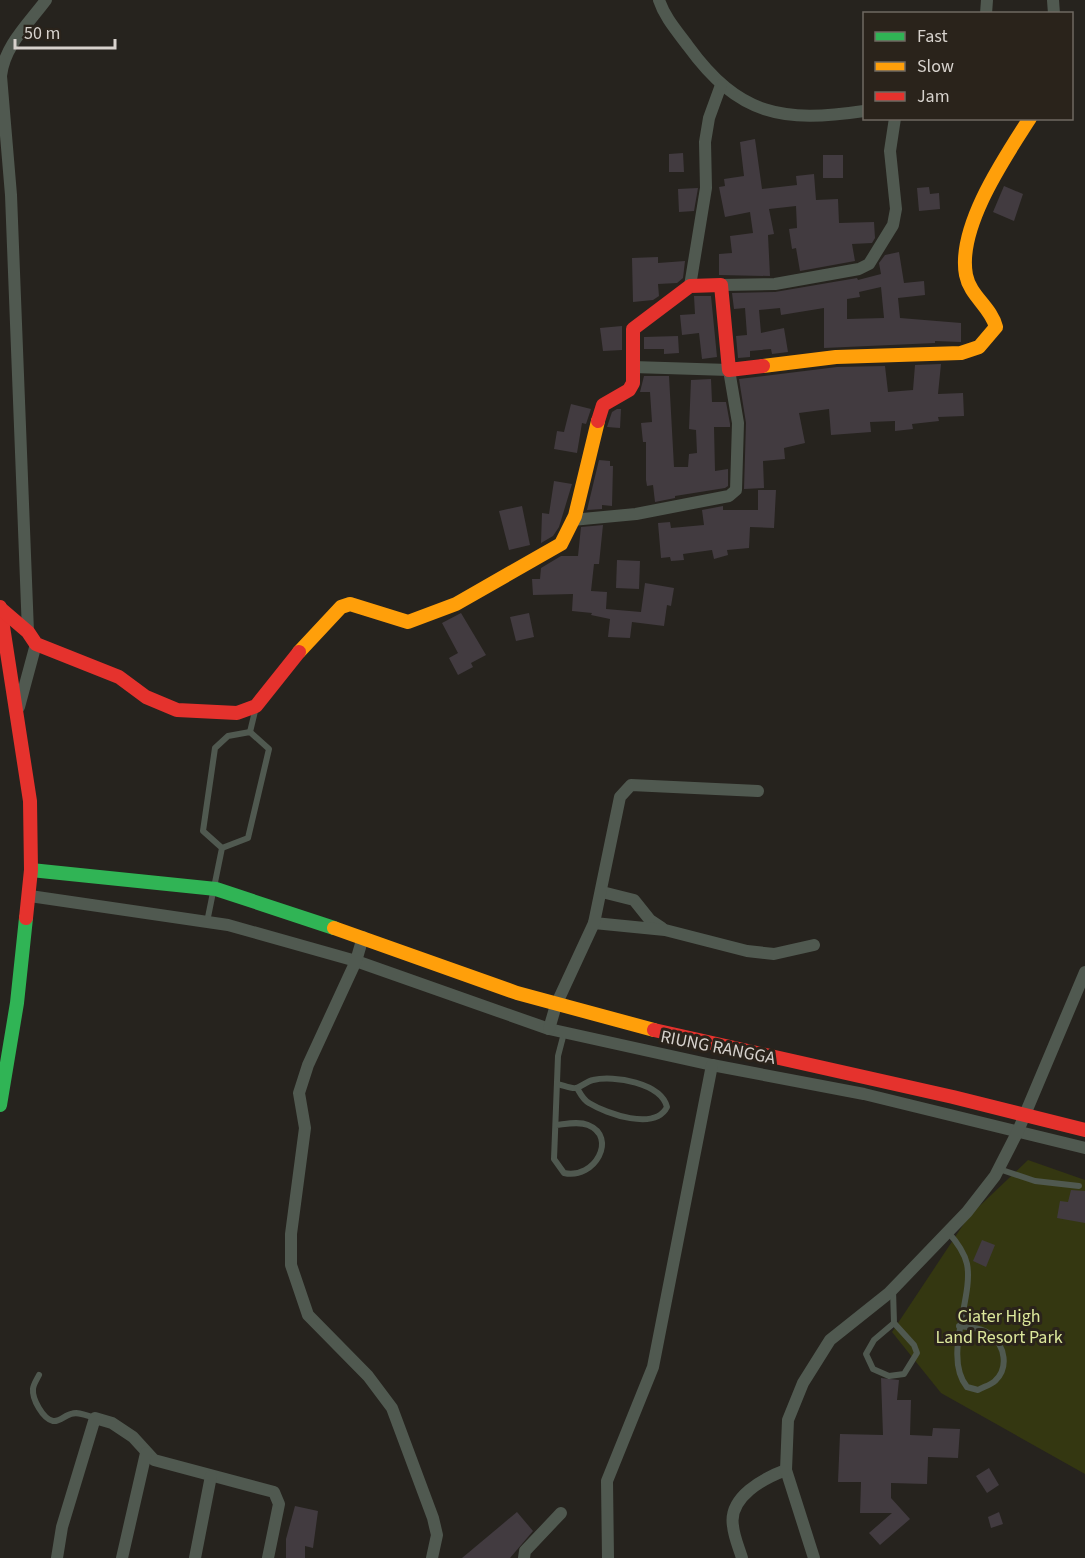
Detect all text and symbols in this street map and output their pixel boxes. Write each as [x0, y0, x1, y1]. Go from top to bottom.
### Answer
scale bar [15, 12, 116, 50]
legend [863, 12, 1073, 120]
text: 50 m [24, 21, 60, 46]
text: Fast [917, 24, 948, 49]
text: Slow [917, 54, 954, 79]
text: Jam [917, 84, 950, 109]
street label: RIUNG RANGGA [658, 1024, 778, 1071]
park label: Ciater High Land Resort Park [935, 1304, 1063, 1350]

